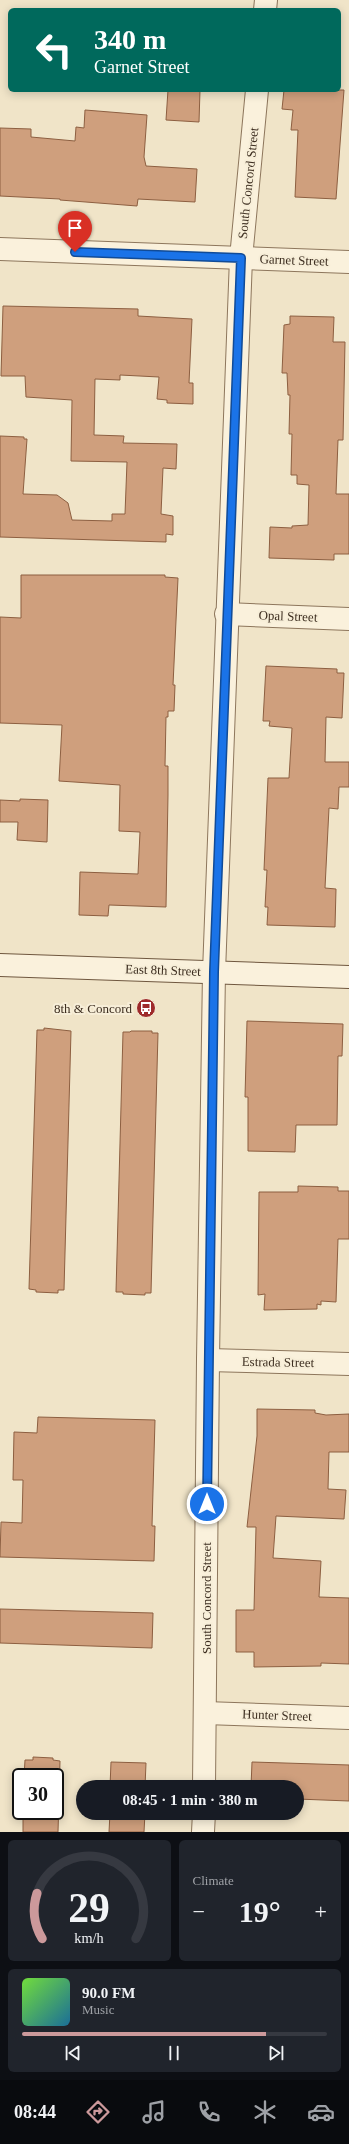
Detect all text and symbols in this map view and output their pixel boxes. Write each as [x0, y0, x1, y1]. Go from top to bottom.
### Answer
icon: left [28, 24, 80, 76]
text: 340 m [94, 24, 166, 55]
text: Garnet Street [94, 57, 189, 77]
street label: South Concord Street [235, 126, 261, 239]
pin [58, 211, 92, 252]
icon: arrive [64, 217, 86, 239]
street label: Garnet Street [259, 251, 329, 269]
street label: Opal Street [258, 607, 318, 625]
street label: East 8th Street [125, 961, 202, 979]
bus stop icon: 8th & Concord [135, 997, 157, 1019]
place label: 8th & Concord [54, 1001, 132, 1016]
street label: Estrada Street [242, 1354, 315, 1370]
position arrow [186, 1483, 228, 1525]
street label: South Concord Street [199, 1542, 214, 1654]
street label: Hunter Street [242, 1706, 312, 1724]
speed limit sign: 30 [12, 1768, 64, 1820]
text: 08:45 · 1 min · 380 m [123, 1792, 258, 1808]
text: Climate [193, 1873, 234, 1888]
text: 29 [68, 1884, 110, 1930]
text: 19° [239, 1895, 281, 1928]
text: − [193, 1899, 205, 1924]
text: + [315, 1899, 327, 1924]
text: km/h [75, 1929, 104, 1945]
text: 90.0 FM [82, 1985, 135, 2001]
text: Music [82, 2002, 115, 2017]
icon: previous [62, 2042, 84, 2064]
icon: pause [163, 2042, 185, 2064]
icon: next [265, 2042, 287, 2064]
icon: directions [84, 2098, 112, 2126]
icon: music [140, 2098, 168, 2126]
icon: phone [195, 2098, 223, 2126]
icon: climate [251, 2098, 279, 2126]
icon: car [307, 2098, 335, 2126]
text: 08:44 [14, 2102, 56, 2122]

